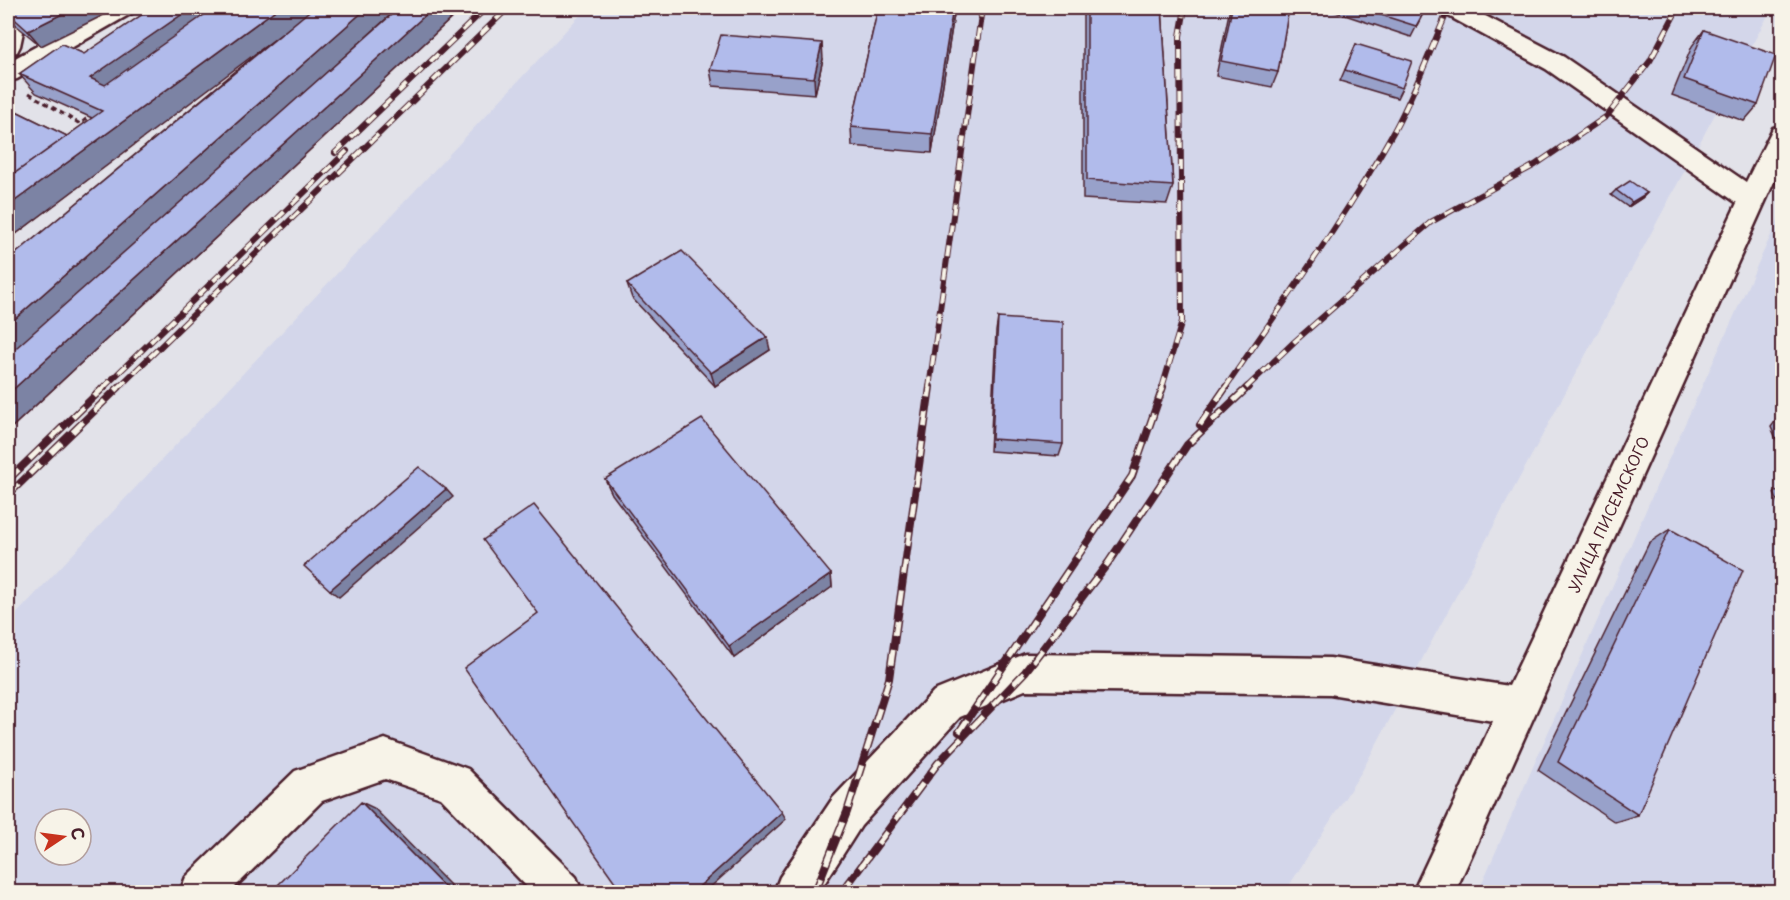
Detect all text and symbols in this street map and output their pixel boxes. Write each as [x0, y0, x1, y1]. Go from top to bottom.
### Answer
street label: УЛИЦА ПИСЕМСКОГО [1562, 432, 1654, 596]
north arrow [33, 807, 93, 867]
text: С [66, 825, 92, 842]

